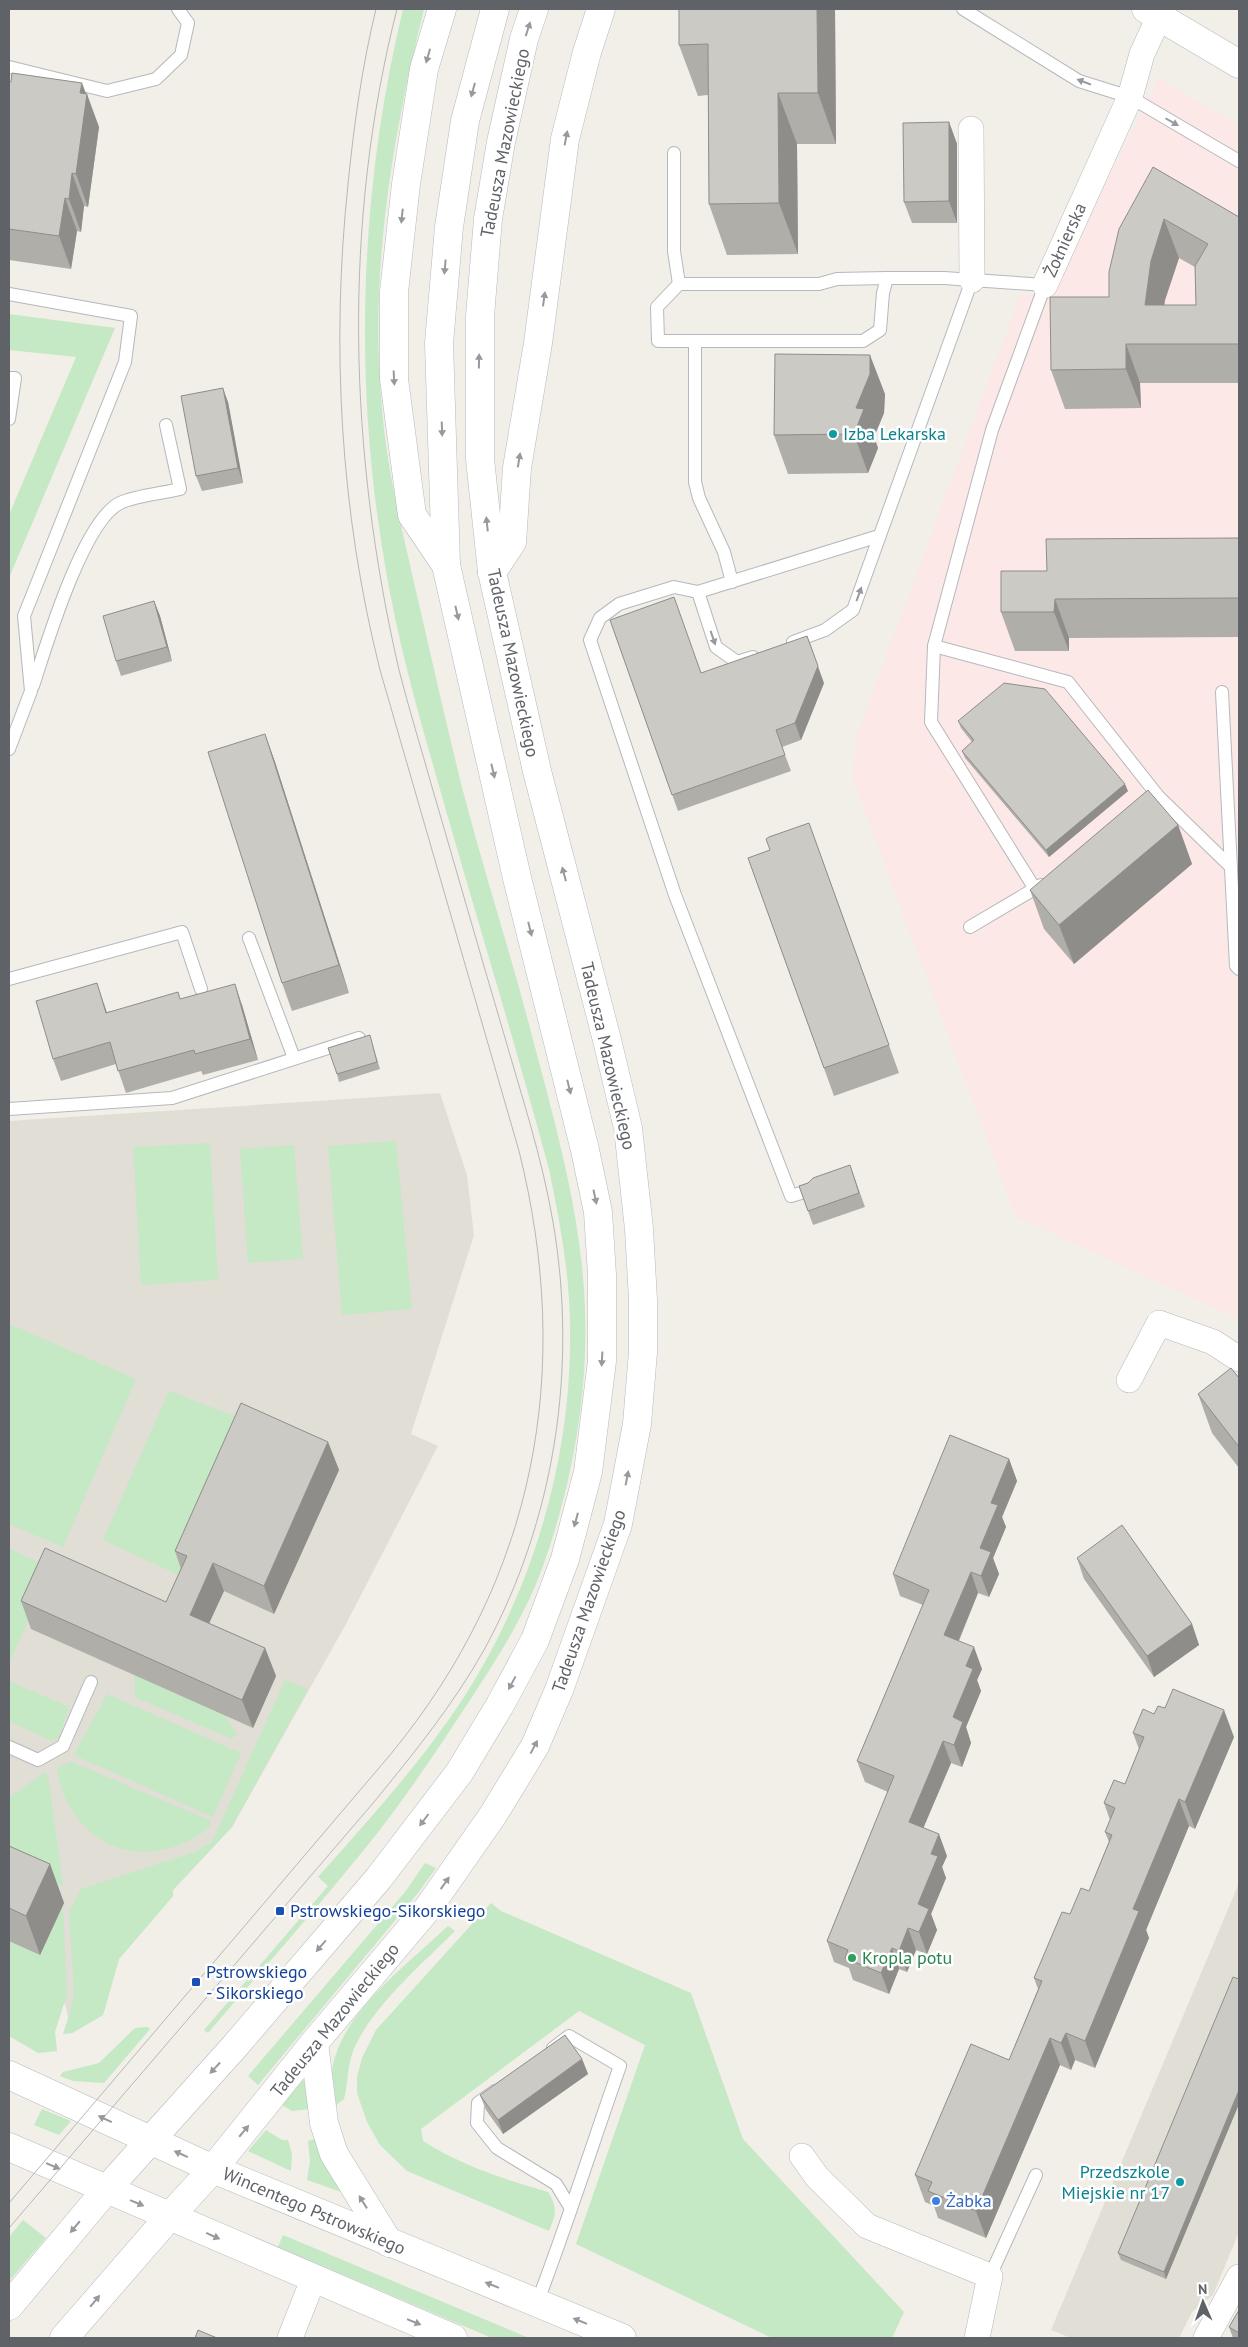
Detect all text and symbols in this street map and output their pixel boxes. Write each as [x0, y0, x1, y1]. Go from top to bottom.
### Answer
one-way arrow [524, 21, 532, 36]
street label: Tadeusza Mazowieckiego [475, 46, 534, 239]
one-way arrow [424, 48, 432, 63]
one-way arrow [1076, 78, 1091, 86]
one-way arrow [469, 82, 477, 97]
one-way arrow [1165, 118, 1179, 127]
one-way arrow [562, 131, 570, 146]
street label: Żołnierska [1038, 199, 1091, 280]
one-way arrow [398, 208, 406, 224]
one-way arrow [441, 259, 449, 275]
one-way arrow [540, 291, 548, 307]
one-way arrow [475, 353, 483, 369]
one-way arrow [391, 370, 399, 386]
one-way arrow [438, 422, 446, 438]
place label: Izba Lekarska [843, 422, 946, 445]
marker: Izba Lekarska [827, 428, 839, 440]
one-way arrow [515, 451, 523, 467]
one-way arrow [482, 515, 490, 531]
street label: Tadeusza Mazowieckiego [482, 567, 545, 759]
one-way arrow [856, 586, 863, 601]
one-way arrow [453, 605, 461, 620]
one-way arrow [709, 631, 717, 646]
one-way arrow [489, 764, 497, 779]
one-way arrow [560, 867, 568, 882]
one-way arrow [526, 922, 534, 937]
street label: Tadeusza Mazowieckiego [576, 960, 641, 1152]
one-way arrow [566, 1079, 574, 1094]
one-way arrow [591, 1190, 599, 1205]
one-way arrow [597, 1352, 605, 1368]
one-way arrow [623, 1470, 631, 1486]
street label: Tadeusza Mazowieckiego [546, 1506, 631, 1695]
one-way arrow [572, 1512, 580, 1527]
one-way arrow [508, 1676, 516, 1691]
one-way arrow [530, 1739, 538, 1754]
one-way arrow [418, 1813, 429, 1826]
one-way arrow [440, 1877, 451, 1890]
place label: Pstrowskiego-Sikorskiego [290, 1899, 486, 1922]
marker: Pstrowskiego-Sikorskiego [274, 1905, 286, 1917]
street label: Tadeusza Mazowieckiego [265, 1938, 404, 2102]
one-way arrow [315, 1939, 327, 1951]
place label: Kropla potu [862, 1946, 952, 1969]
marker: Kropla potu [846, 1952, 858, 1964]
place label: Pstrowskiego - Sikorskiego [206, 1960, 307, 2004]
marker: Pstrowskiego - Sikorskiego [190, 1976, 202, 1988]
one-way arrow [209, 2062, 221, 2074]
one-way arrow [98, 2115, 112, 2123]
one-way arrow [239, 2125, 250, 2138]
one-way arrow [174, 2150, 188, 2158]
place label: Przedszkole Miejskie nr 17 [1062, 2160, 1170, 2204]
street label: Wincentego Pstrowskiego [219, 2162, 409, 2260]
one-way arrow [46, 2163, 60, 2171]
marker: Przedszkole Miejskie nr 17 [1174, 2176, 1186, 2188]
place label: Żabka [946, 2189, 992, 2212]
one-way arrow [359, 2195, 368, 2208]
marker: Żabka [930, 2195, 942, 2207]
one-way arrow [130, 2200, 144, 2208]
one-way arrow [69, 2220, 80, 2233]
one-way arrow [206, 2233, 220, 2241]
north arrow [1178, 2277, 1228, 2327]
text: N [1198, 2280, 1207, 2298]
one-way arrow [484, 2281, 499, 2288]
one-way arrow [90, 2295, 101, 2308]
one-way arrow [572, 2317, 587, 2324]
one-way arrow [407, 2319, 422, 2327]

